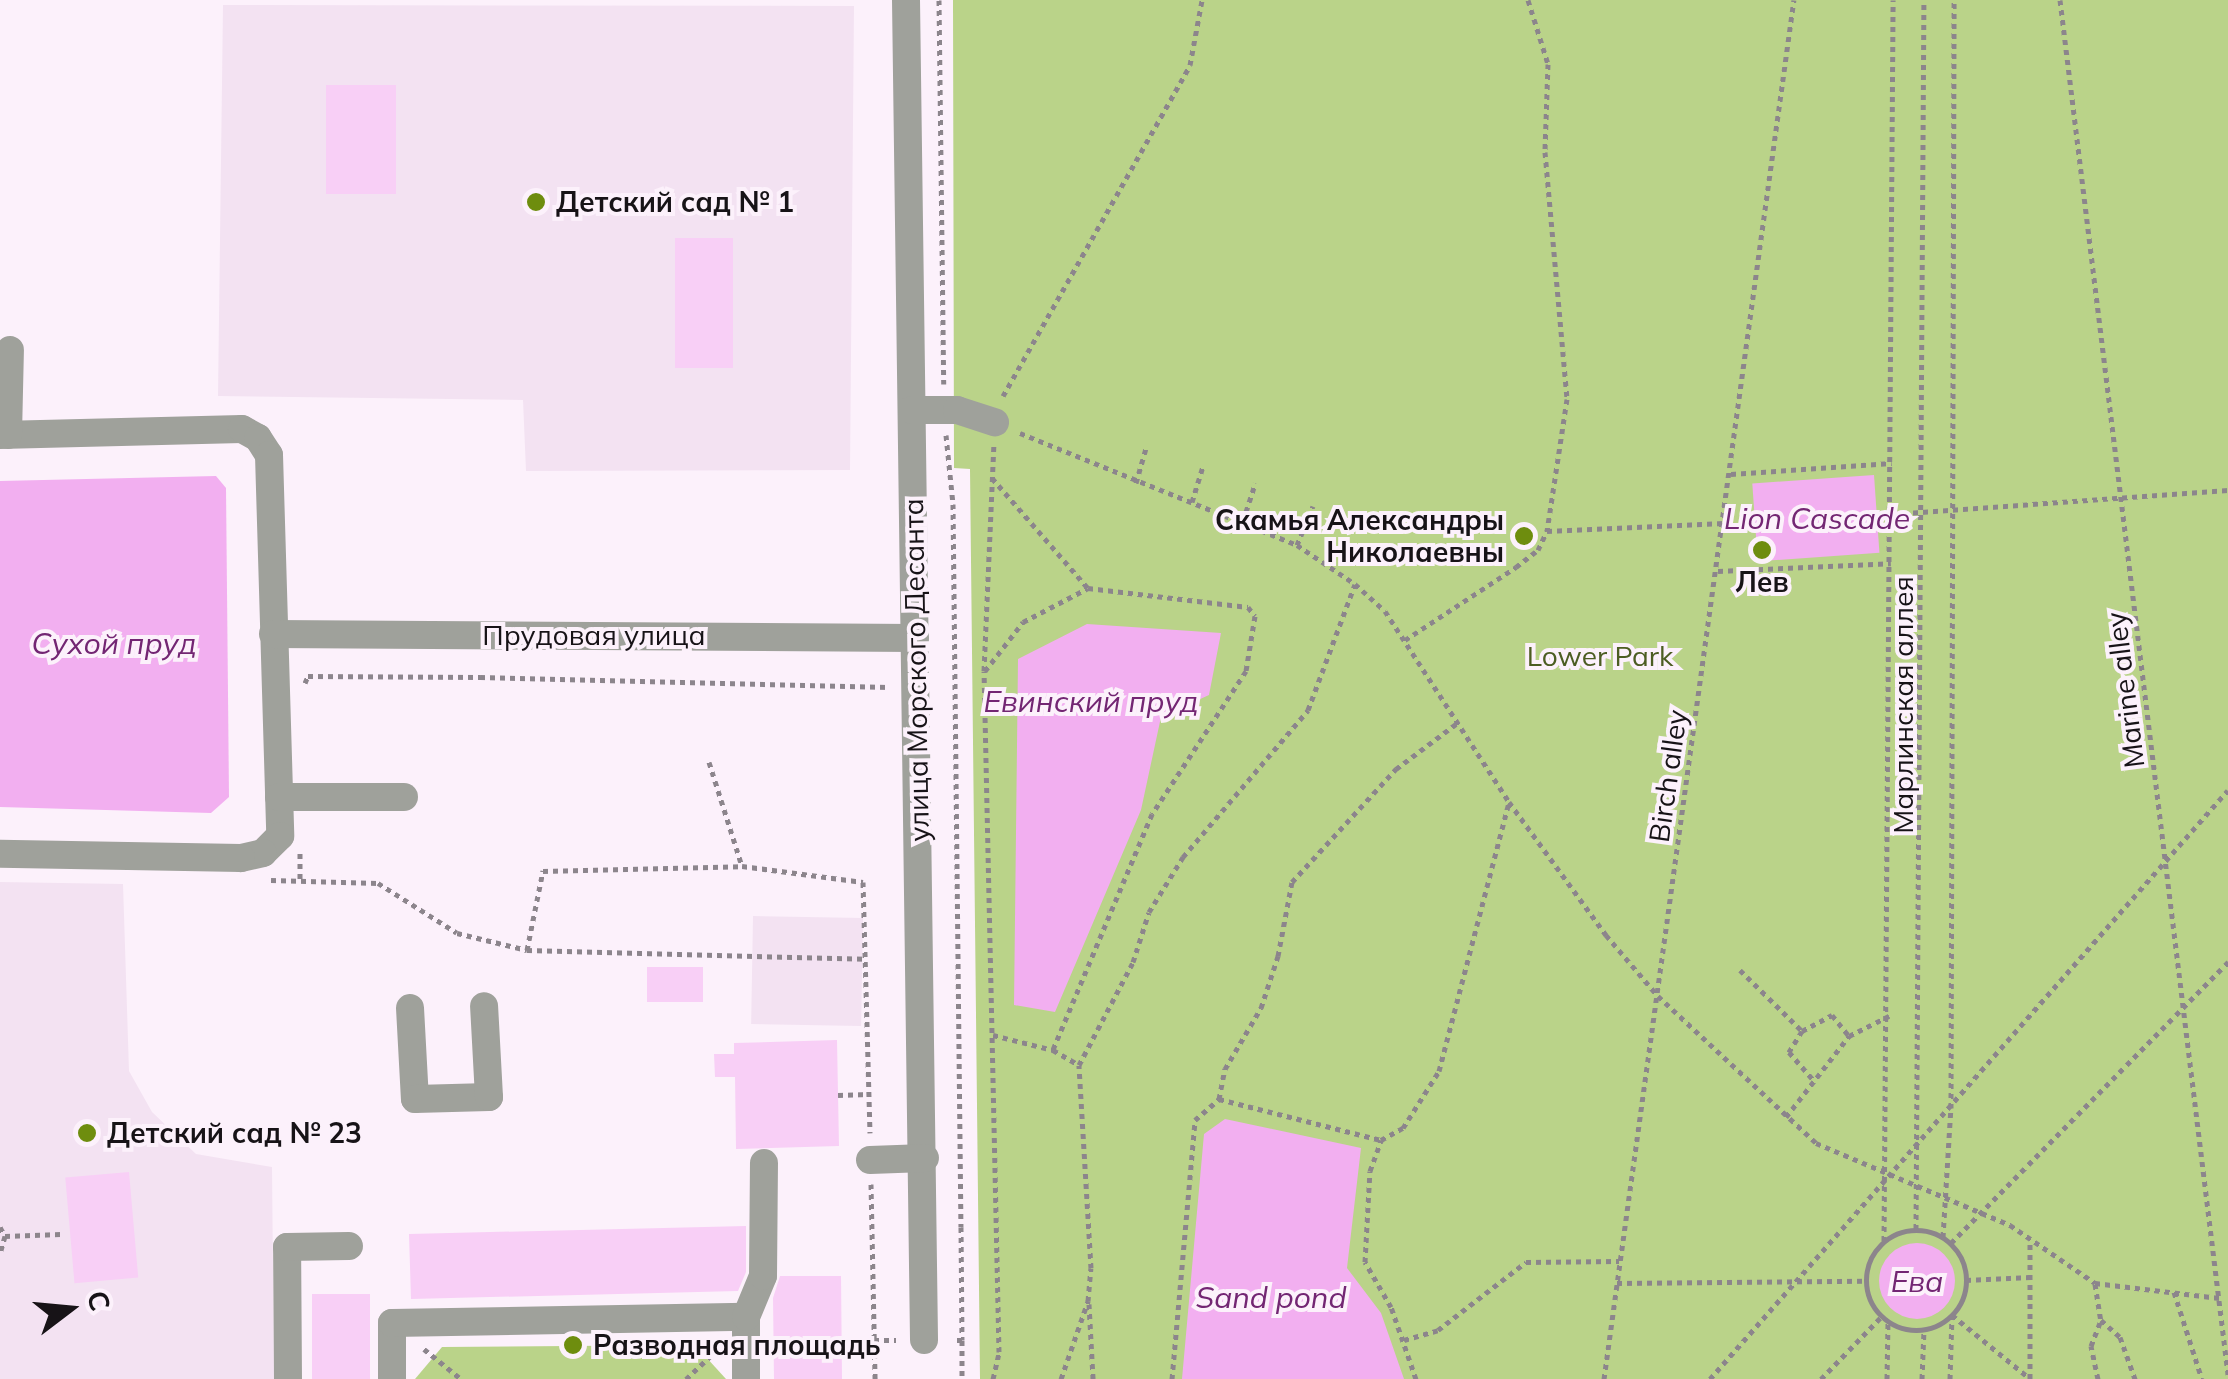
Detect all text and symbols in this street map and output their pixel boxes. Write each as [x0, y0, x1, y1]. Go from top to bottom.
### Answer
place label: Детский сад № 1 [556, 185, 794, 219]
marker: Детский сад № 1 [525, 191, 547, 213]
street label: улица Морского Десанта [896, 498, 936, 842]
water label: Lion Cascade [1724, 500, 1910, 536]
place label: Скамья Александры Николаевны [1215, 503, 1504, 569]
marker: Скамья Александры Николаевны [1513, 525, 1535, 547]
marker: Лев [1751, 539, 1773, 561]
place label: Лев [1735, 565, 1789, 599]
street label: Марлинская аллея [1886, 576, 1920, 834]
street label: Marine alley [2099, 610, 2151, 770]
street label: Прудовая улица [482, 618, 706, 652]
water label: Сухой пруд [31, 625, 197, 661]
park label: Lower Park [1527, 639, 1673, 673]
water label: Евинский пруд [983, 683, 1199, 719]
street label: Birch alley [1642, 708, 1694, 844]
place label: Детский сад № 23 [107, 1116, 362, 1150]
marker: Детский сад № 23 [76, 1122, 98, 1144]
north arrow [20, 1259, 120, 1359]
water label: Ева [1891, 1263, 1943, 1299]
water label: Sand pond [1196, 1279, 1346, 1315]
text: С [80, 1287, 119, 1315]
place label: Разводная площадь [593, 1328, 881, 1362]
marker: Разводная площадь [562, 1334, 584, 1356]

